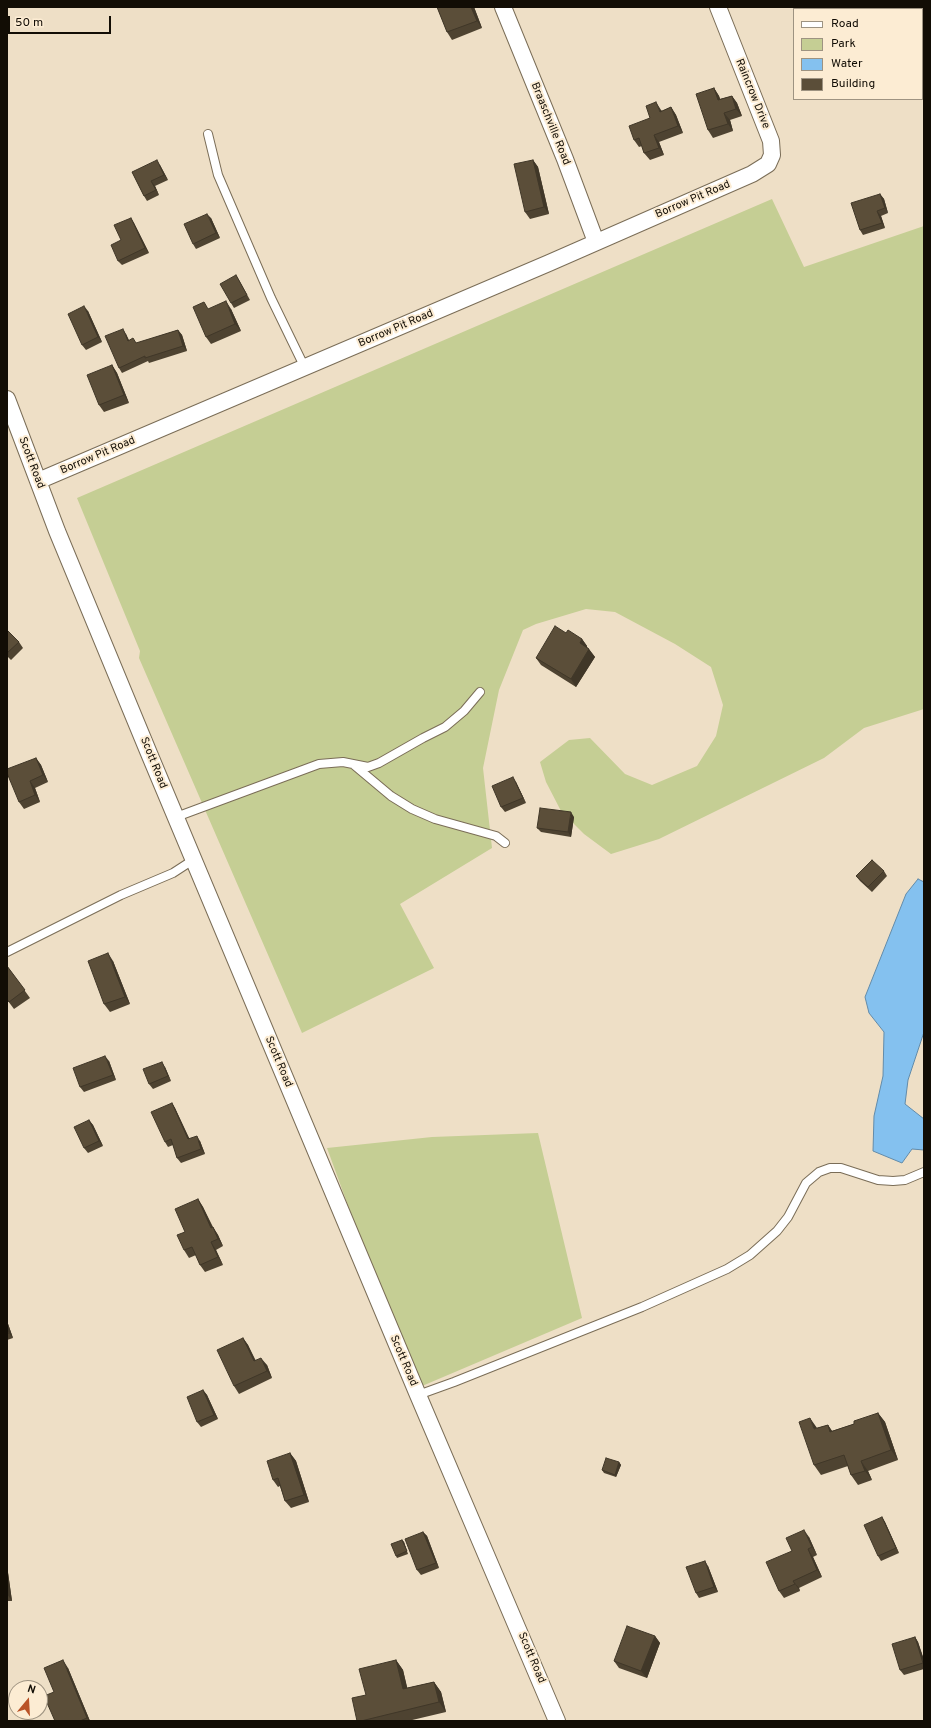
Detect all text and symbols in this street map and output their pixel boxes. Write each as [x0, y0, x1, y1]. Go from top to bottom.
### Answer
scale bar [10, 8, 113, 34]
legend [793, 8, 923, 100]
text: 50 m [15, 15, 43, 31]
text: Road [831, 16, 859, 32]
text: Park [831, 36, 856, 52]
text: Water [831, 56, 863, 72]
street label: Raincrow Drive [732, 57, 772, 131]
text: Building [831, 76, 875, 92]
street label: Braaschville Road [527, 81, 573, 167]
street label: Borrow Pit Road [654, 178, 732, 222]
street label: Borrow Pit Road [357, 307, 435, 351]
street label: Borrow Pit Road [59, 434, 137, 478]
street label: Scott Road [15, 435, 47, 491]
street label: Scott Road [137, 735, 169, 791]
street label: Scott Road [261, 1034, 295, 1090]
street label: Scott Road [386, 1333, 420, 1389]
street label: Scott Road [514, 1630, 548, 1686]
north arrow [8, 1680, 48, 1720]
text: N [25, 1682, 37, 1697]

